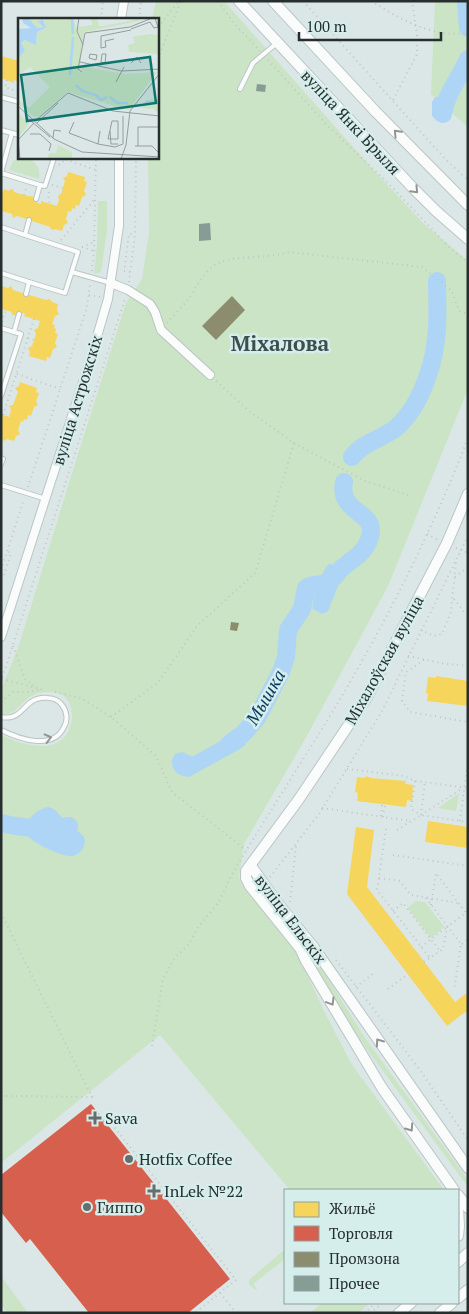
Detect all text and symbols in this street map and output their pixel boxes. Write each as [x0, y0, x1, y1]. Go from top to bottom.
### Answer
scale bar [299, 10, 442, 42]
text: 100 m [306, 16, 347, 36]
inset map [18, 18, 159, 159]
street label: вуліца Янкі Брыля [296, 65, 406, 179]
one-way arrow [393, 130, 402, 139]
one-way arrow [409, 185, 418, 194]
district label: Міхалова [231, 329, 330, 357]
street label: вуліца Астрожскіх [47, 332, 107, 468]
street label: Міхалоўская вуліца [339, 592, 429, 728]
water label: Мышка [239, 665, 290, 730]
one-way arrow [44, 733, 52, 744]
street label: вуліца Ельскіх [250, 870, 332, 969]
one-way arrow [324, 997, 334, 1006]
one-way arrow [376, 1038, 385, 1047]
place label: Sava [105, 1107, 138, 1129]
marker: Sava [89, 1112, 101, 1124]
one-way arrow [404, 1122, 413, 1132]
place label: Hotfix Coffee [139, 1148, 233, 1170]
marker: Hotfix Coffee [123, 1153, 135, 1165]
place label: InLek №22 [164, 1180, 243, 1202]
marker: InLek №22 [148, 1185, 160, 1197]
legend [284, 1189, 459, 1304]
place label: Гиппо [97, 1196, 143, 1218]
text: Жильё [329, 1198, 376, 1218]
marker: Гиппо [81, 1201, 93, 1213]
text: Торговля [329, 1223, 393, 1243]
text: Промзона [329, 1248, 400, 1268]
text: Прочее [329, 1273, 380, 1293]

